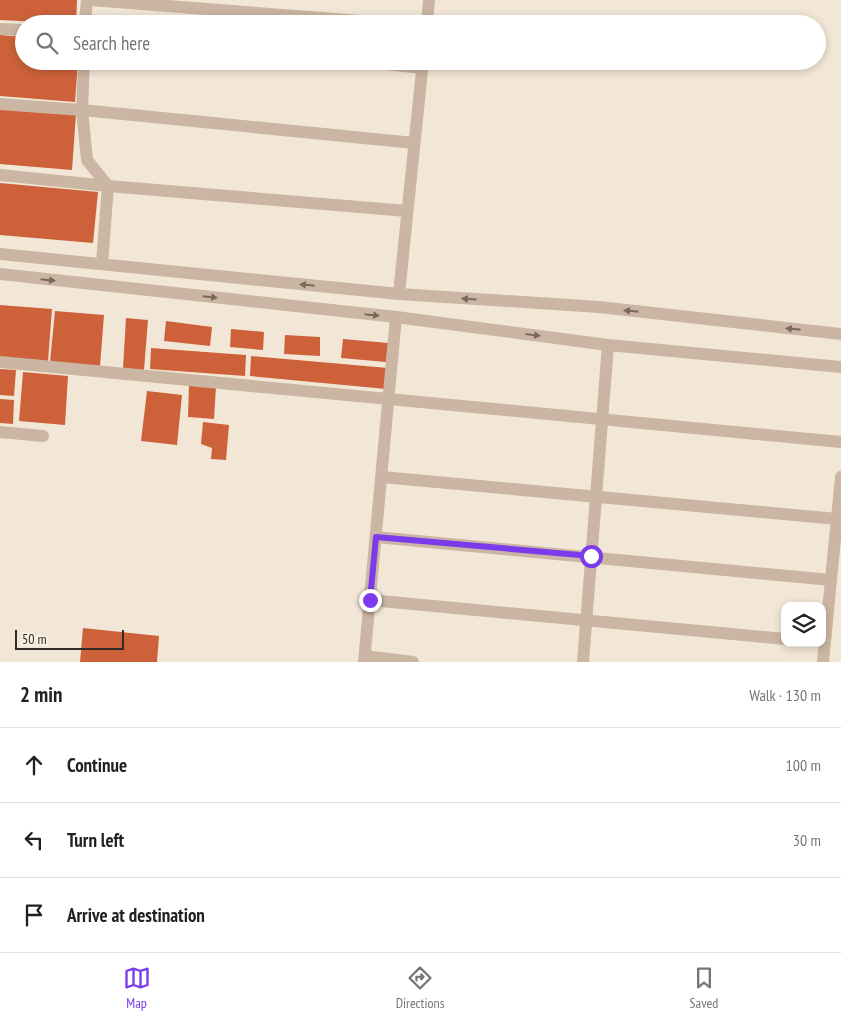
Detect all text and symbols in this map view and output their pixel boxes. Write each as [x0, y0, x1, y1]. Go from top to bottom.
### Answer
search box [15, 15, 826, 70]
icon: search [33, 29, 61, 57]
text: Search here [73, 31, 150, 55]
one-way arrow [41, 276, 57, 284]
one-way arrow [299, 281, 315, 289]
one-way arrow [202, 293, 218, 301]
one-way arrow [461, 294, 477, 302]
one-way arrow [623, 307, 639, 315]
one-way arrow [364, 311, 380, 319]
one-way arrow [784, 325, 800, 333]
one-way arrow [525, 331, 541, 339]
route start [580, 545, 603, 568]
route end [359, 589, 382, 612]
map controls [781, 602, 826, 647]
button: layers [781, 602, 826, 647]
scale bar [15, 627, 124, 650]
text: 50 m [22, 630, 47, 648]
text: 2 min [20, 681, 62, 708]
text: Walk · 130 m [749, 685, 821, 705]
icon: ahead [20, 751, 48, 779]
text: Continue [67, 753, 127, 777]
text: 100 m [786, 755, 821, 775]
icon: left [20, 826, 48, 854]
text: Turn left [67, 828, 124, 852]
text: 30 m [793, 830, 821, 850]
icon: arrive [20, 901, 48, 929]
text: Arrive at destination [67, 903, 205, 927]
tab: Map [123, 964, 151, 1012]
tab: Directions [396, 964, 444, 1012]
tab: Saved [690, 964, 718, 1012]

